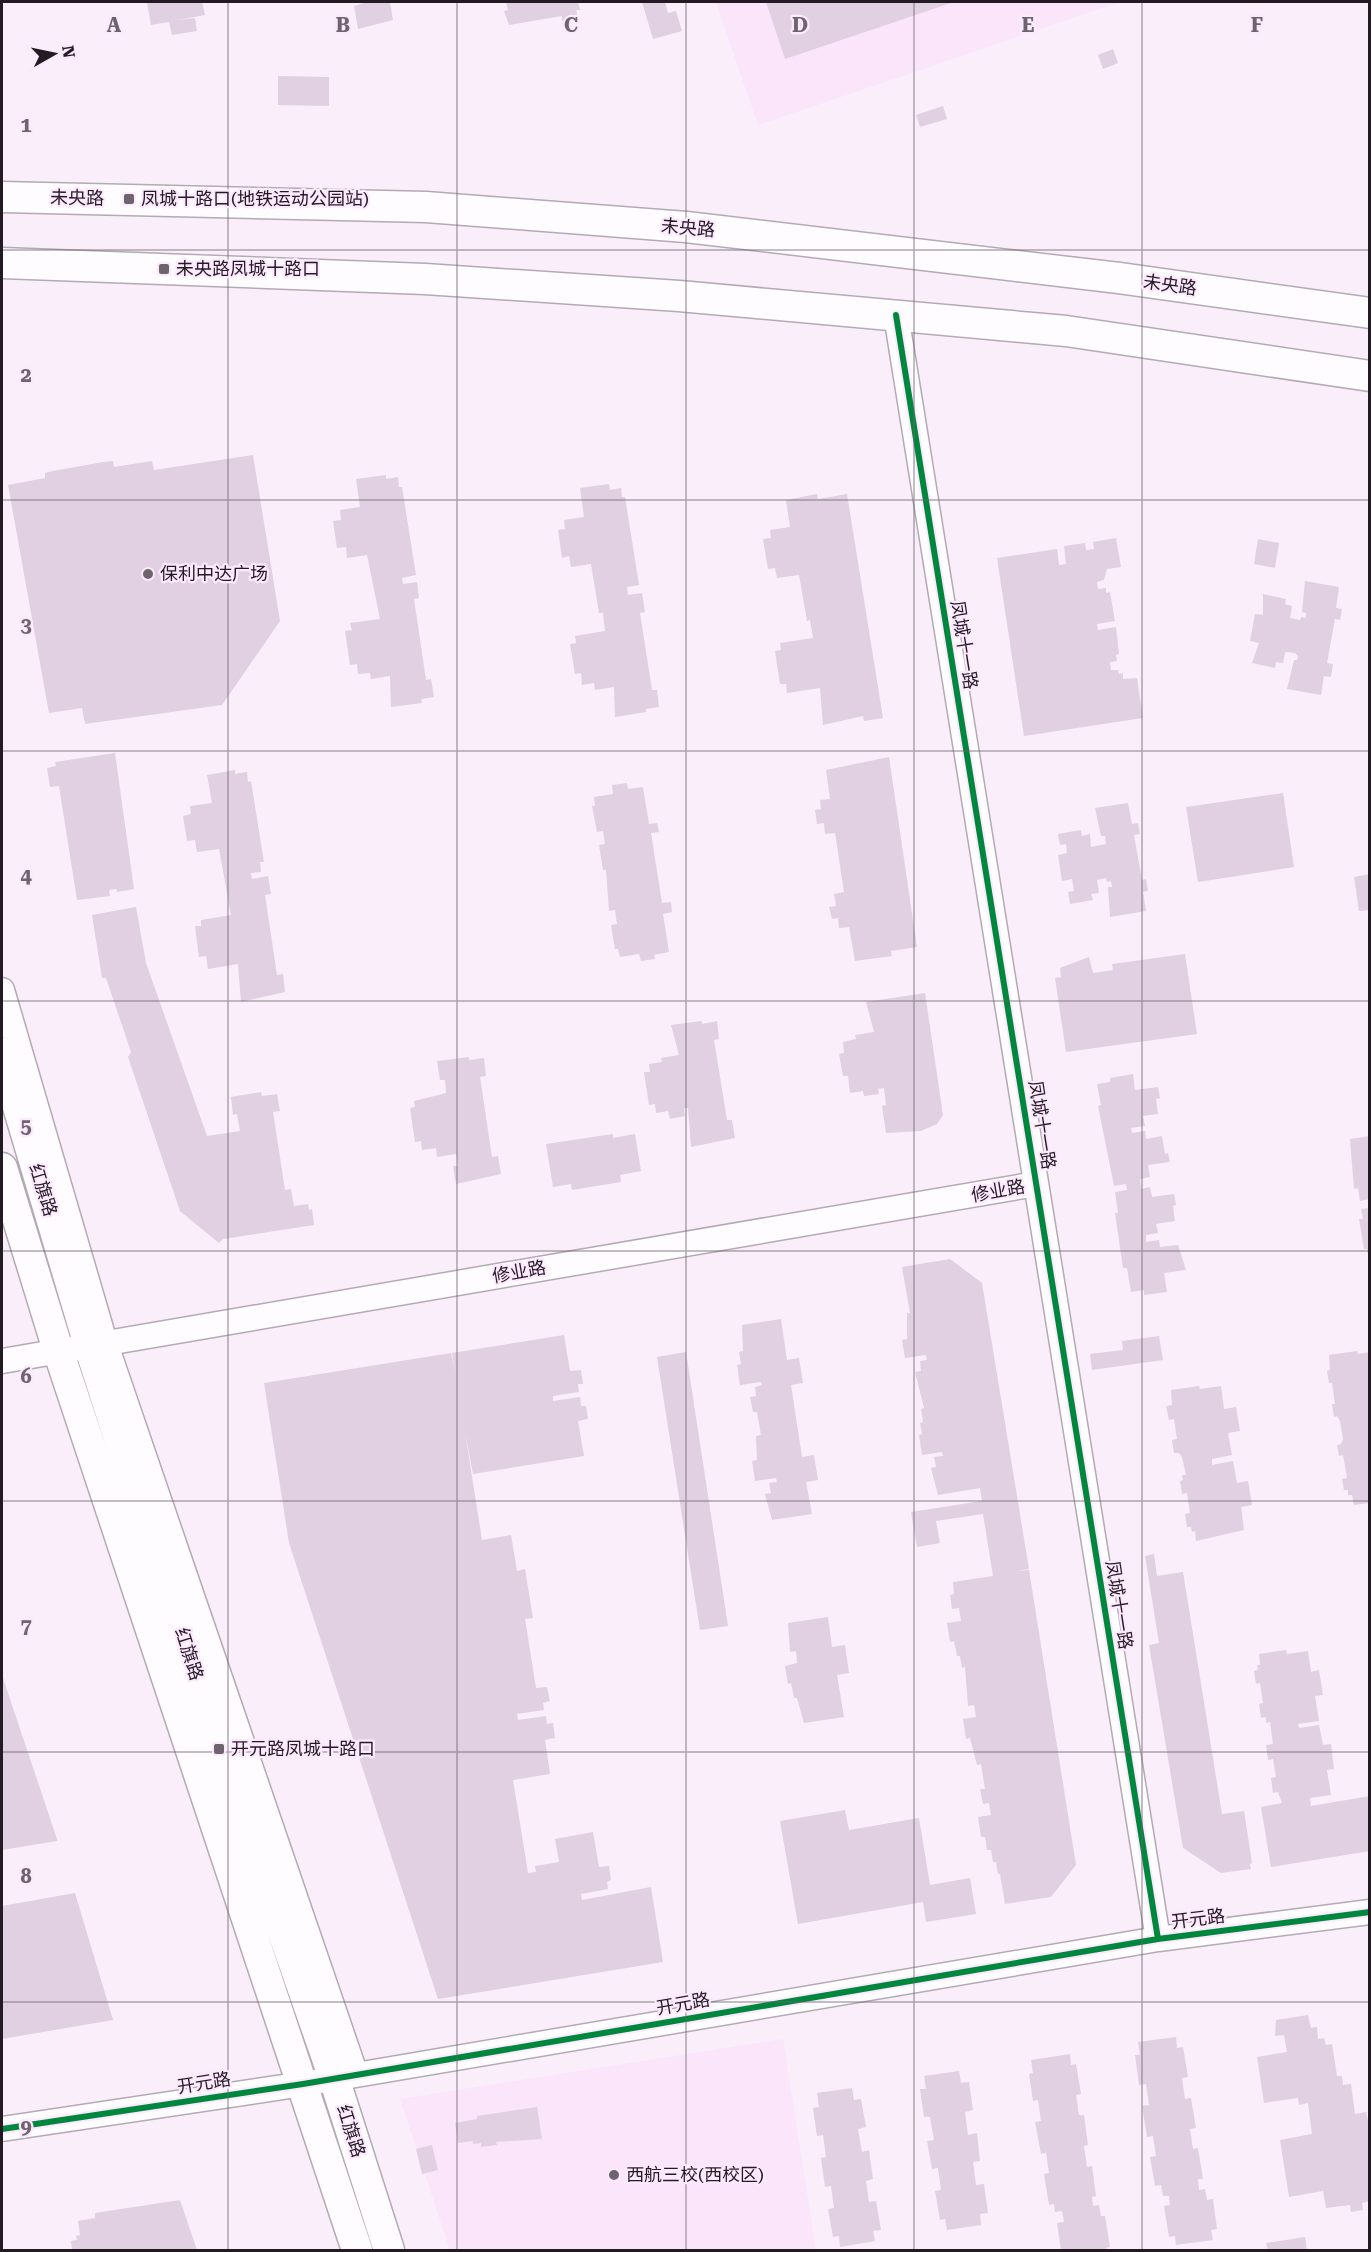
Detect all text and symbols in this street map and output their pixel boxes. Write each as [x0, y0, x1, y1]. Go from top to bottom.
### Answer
text: A [107, 13, 122, 37]
text: B [336, 13, 350, 37]
text: C [564, 13, 578, 37]
text: D [792, 13, 808, 37]
text: E [1022, 13, 1035, 37]
text: F [1251, 13, 1263, 37]
north arrow [24, 24, 84, 84]
text: N [58, 44, 79, 59]
text: 1 [20, 113, 32, 137]
street label: 未央路 [50, 187, 104, 208]
place label: 凤城十路口(地铁运动公园站) [141, 188, 369, 209]
marker: 凤城十路口(地铁运动公园站) [122, 192, 136, 206]
street label: 未央路 [660, 215, 716, 240]
place label: 未央路凤城十路口 [176, 258, 320, 279]
marker: 未央路凤城十路口 [157, 262, 171, 276]
street label: 未央路 [1142, 270, 1198, 299]
text: 2 [20, 363, 32, 387]
place label: 保利中达广场 [160, 563, 268, 584]
marker: 保利中达广场 [141, 567, 155, 581]
street label: 凤城十一路 [947, 599, 982, 691]
text: 3 [20, 613, 32, 637]
text: 4 [20, 864, 32, 888]
street label: 凤城十一路 [1025, 1079, 1060, 1171]
text: 5 [20, 1114, 32, 1138]
street label: 红旗路 [26, 1161, 61, 1219]
street label: 修业路 [970, 1175, 1026, 1206]
street label: 修业路 [491, 1256, 547, 1287]
text: 6 [20, 1364, 32, 1388]
street label: 凤城十一路 [1102, 1559, 1137, 1651]
text: 7 [20, 1614, 32, 1638]
street label: 红旗路 [171, 1625, 208, 1683]
place label: 开元路凤城十路口 [231, 1738, 375, 1759]
marker: 开元路凤城十路口 [212, 1742, 226, 1756]
text: 8 [20, 1864, 32, 1888]
street label: 开元路 [1170, 1905, 1226, 1932]
street label: 开元路 [655, 1988, 711, 2019]
street label: 开元路 [176, 2068, 232, 2097]
street label: 红旗路 [333, 2102, 370, 2160]
text: 9 [20, 2115, 32, 2139]
place label: 西航三校(西校区) [626, 2164, 764, 2185]
marker: 西航三校(西校区) [607, 2168, 621, 2182]

